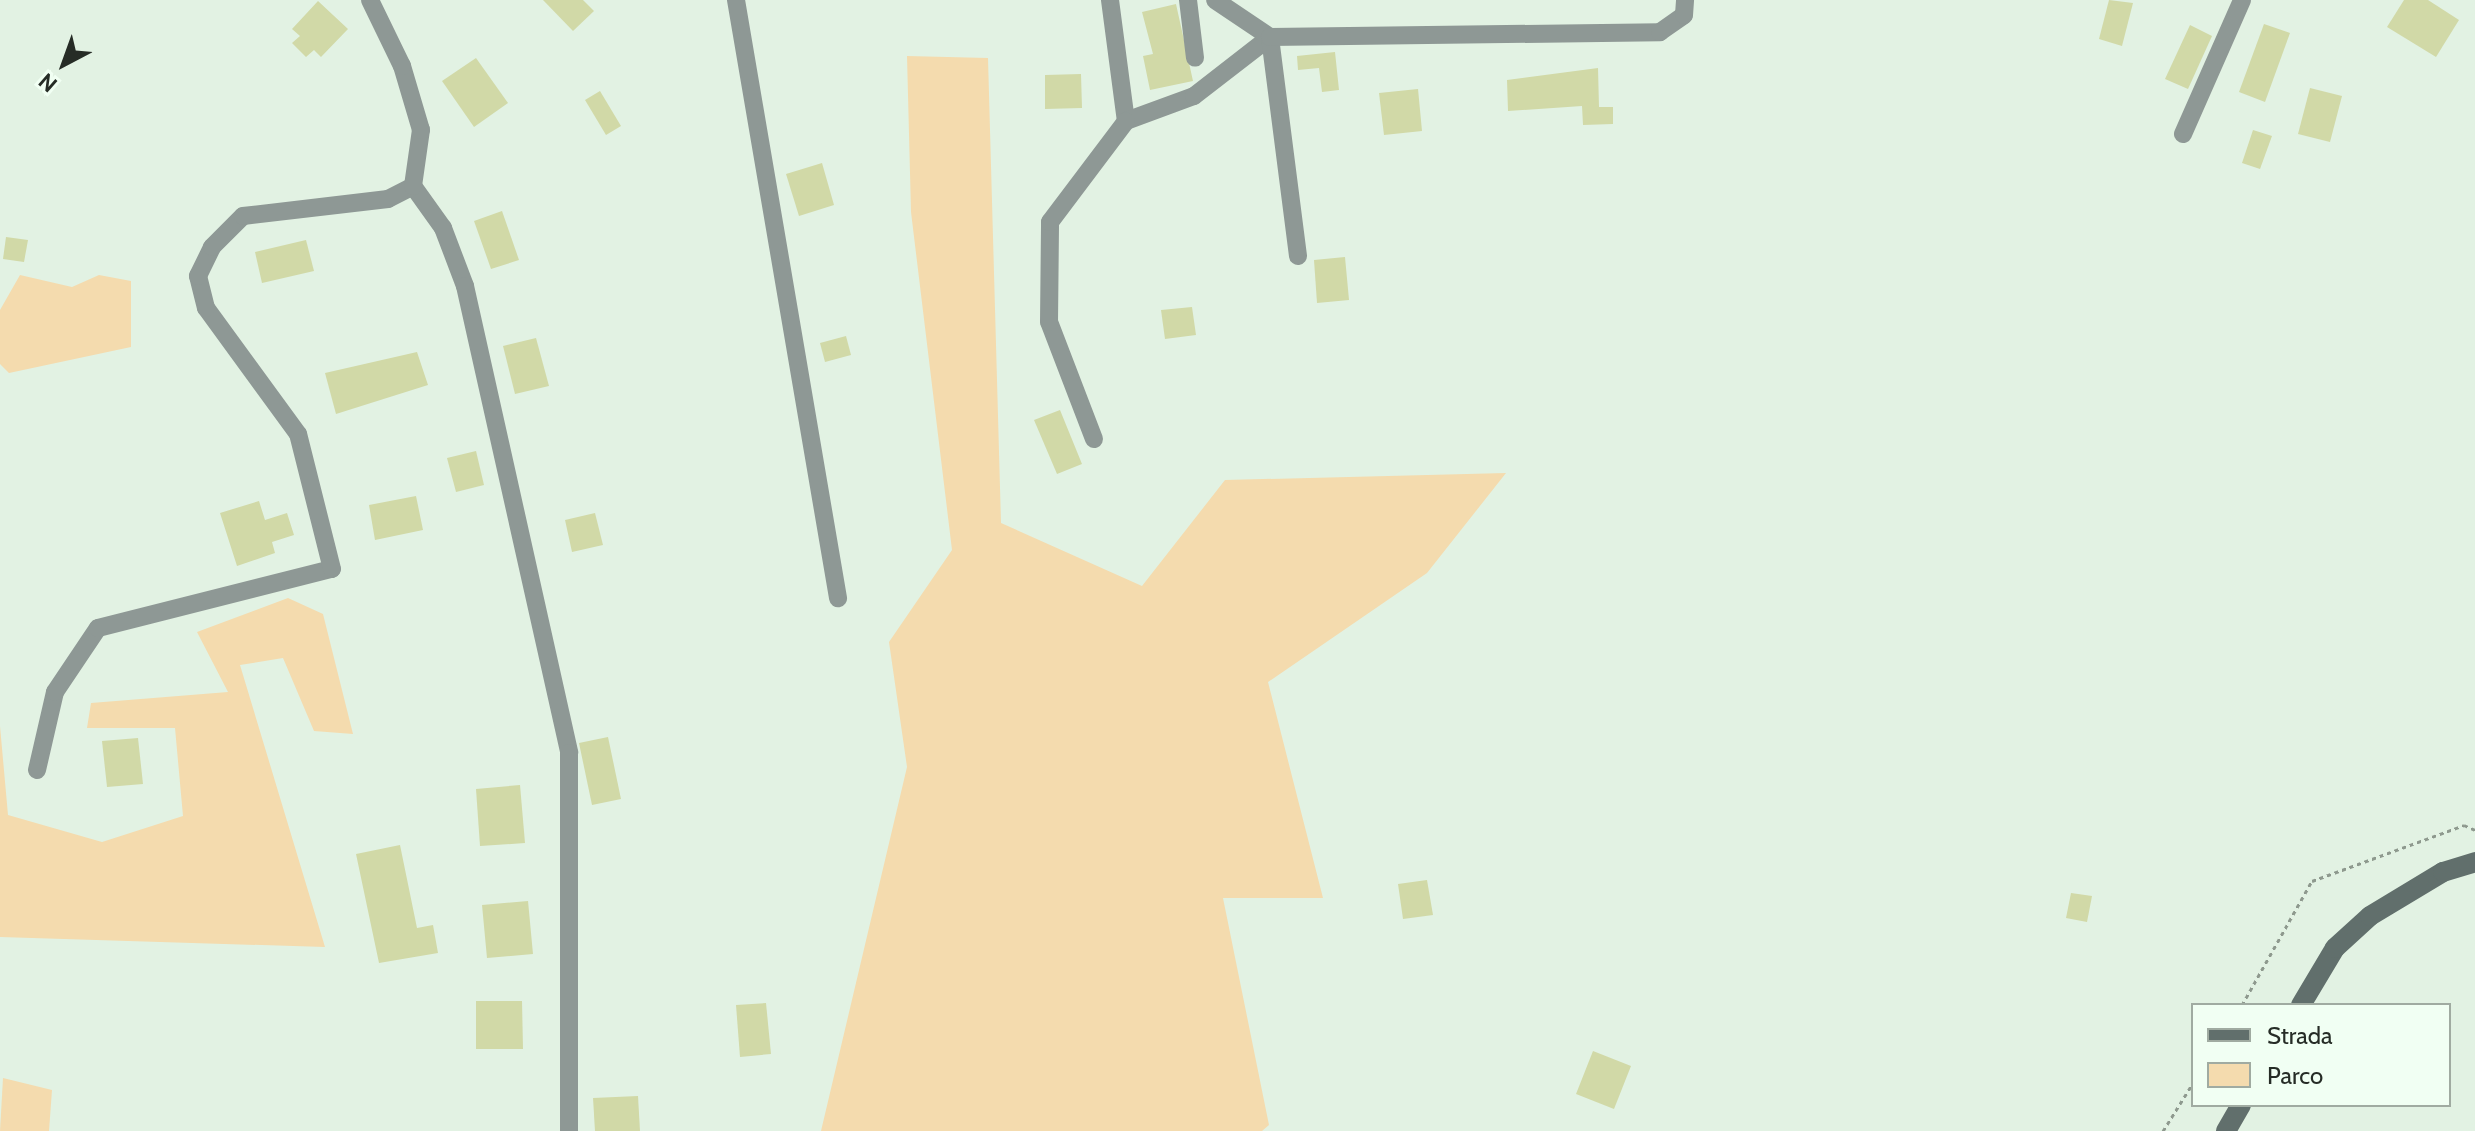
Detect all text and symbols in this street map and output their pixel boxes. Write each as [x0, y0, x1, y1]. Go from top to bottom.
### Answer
north arrow [24, 24, 104, 104]
text: N [33, 67, 63, 98]
legend [2191, 1003, 2451, 1107]
text: Strada [2267, 1021, 2333, 1050]
text: Parco [2267, 1061, 2323, 1090]

